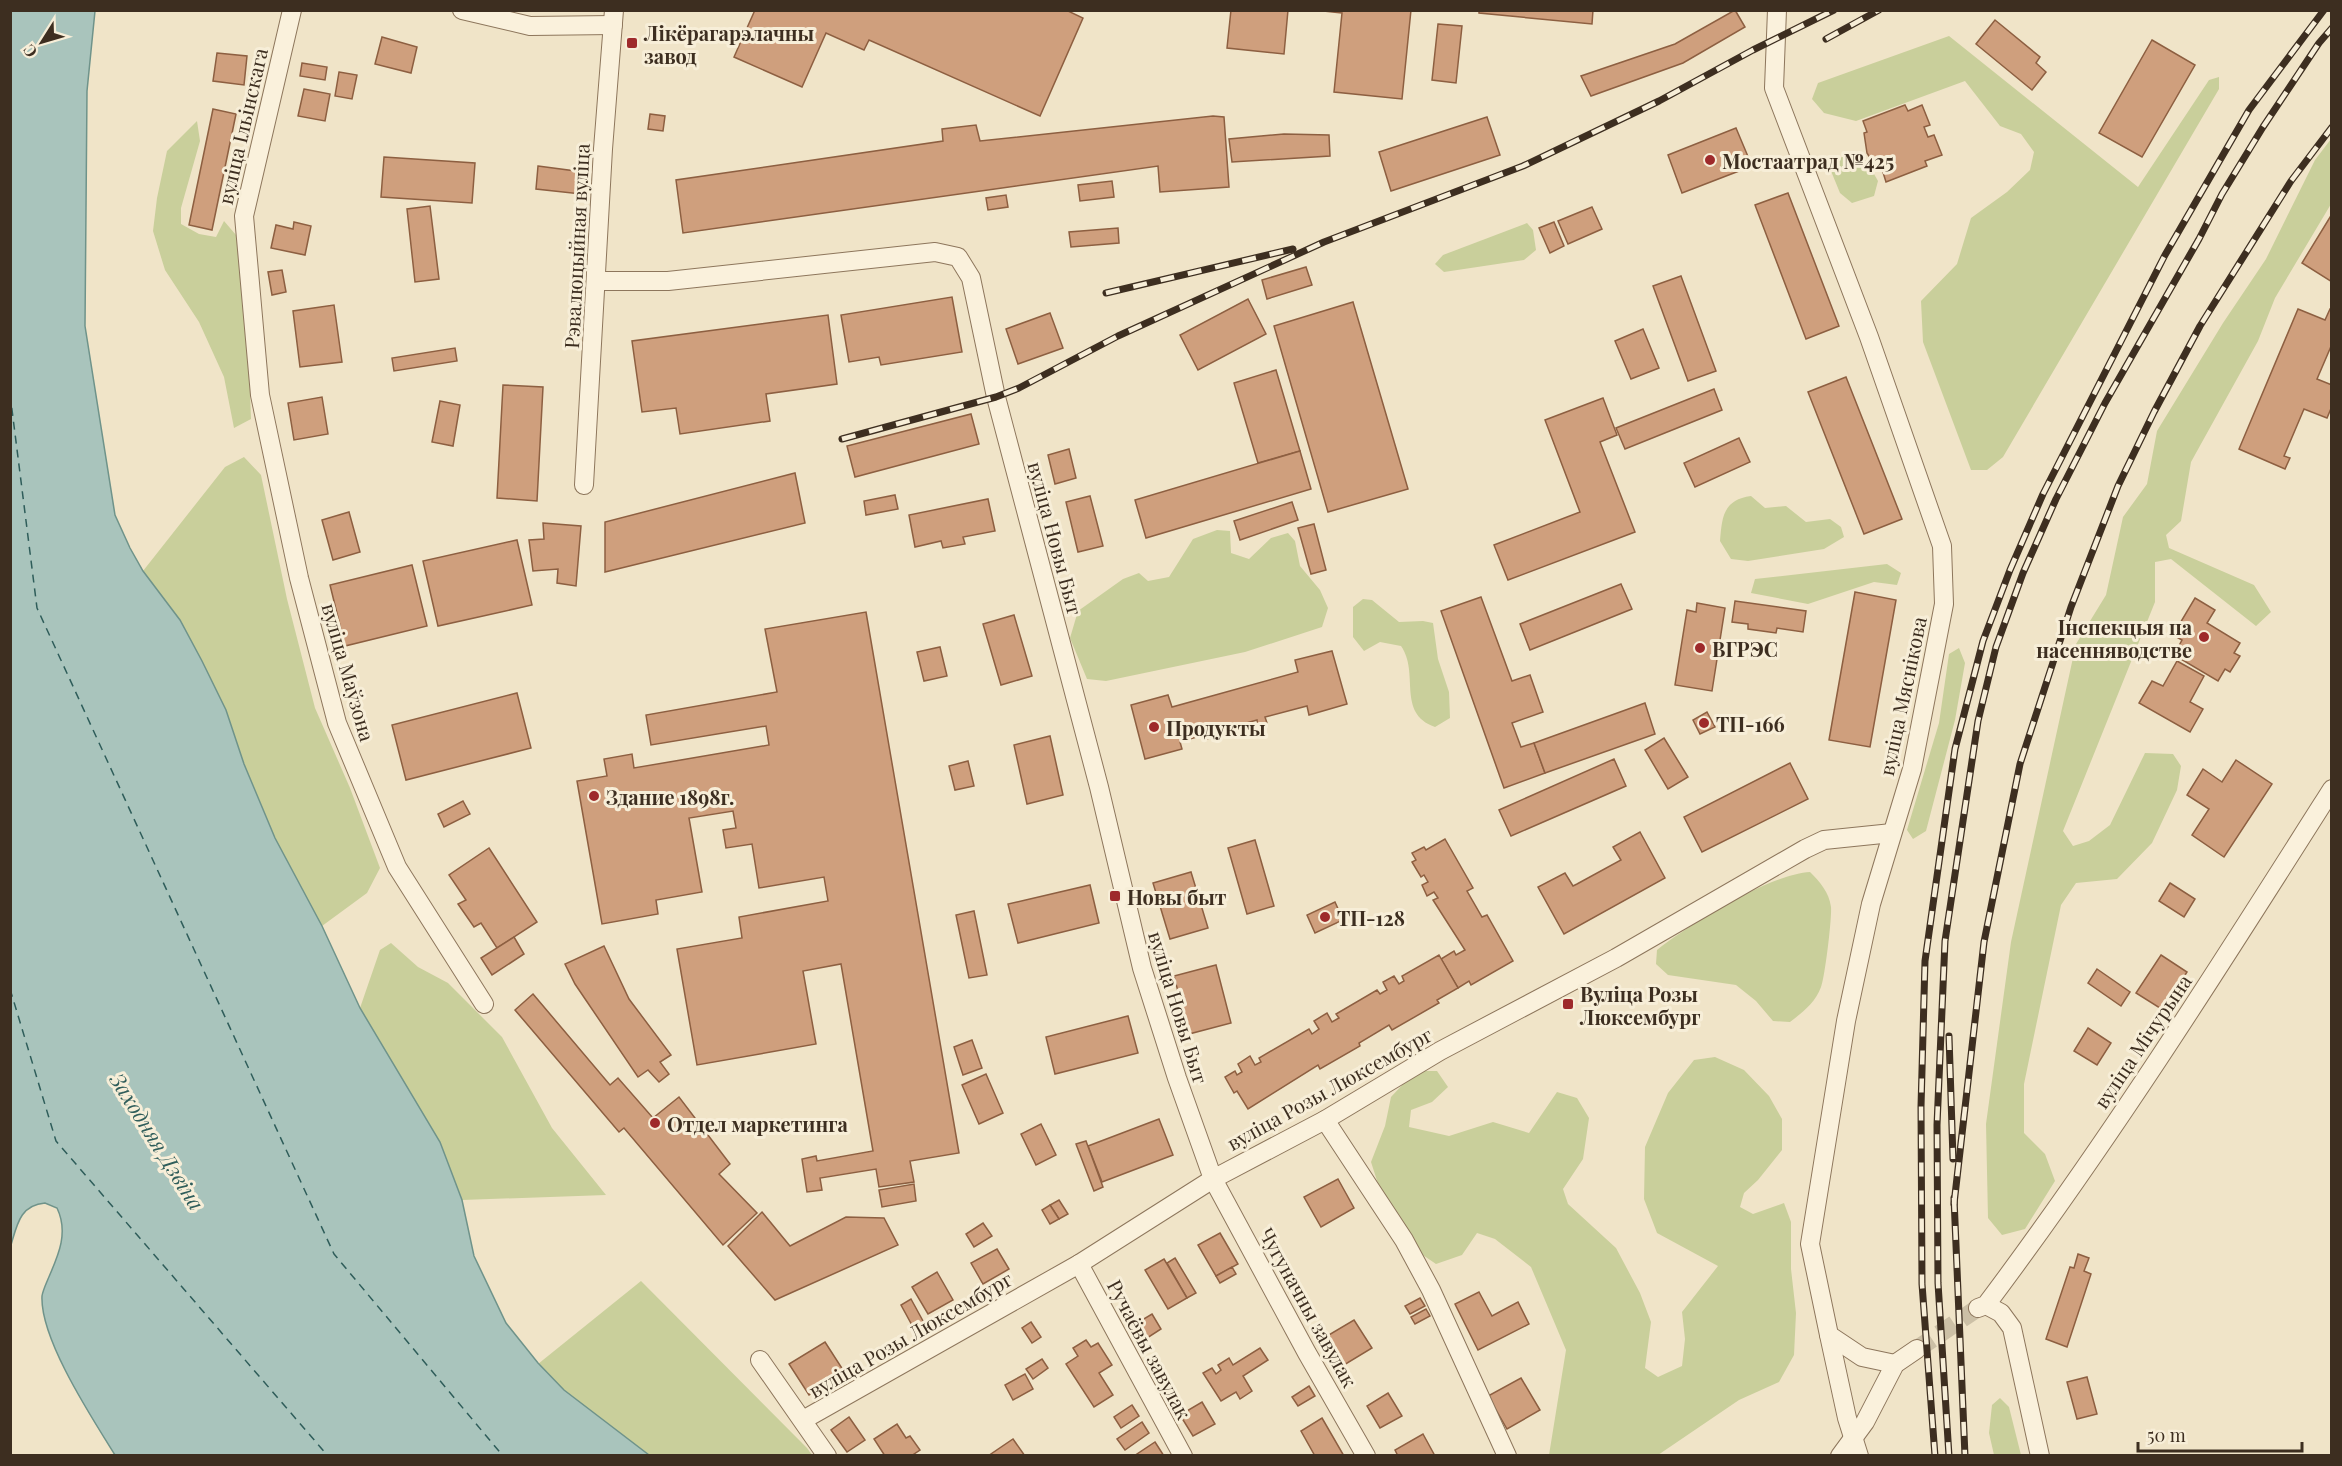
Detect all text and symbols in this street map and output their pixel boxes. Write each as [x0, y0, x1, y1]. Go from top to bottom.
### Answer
north arrow [12, 12, 72, 72]
place label: Лікёрагарэлачны завод [643, 19, 815, 69]
marker: Лікёрагарэлачны завод [625, 36, 639, 50]
text: С [18, 41, 41, 62]
street label: вуліца Ільінскага [211, 45, 273, 207]
street label: Рэвалюцыйная вуліца [557, 143, 595, 349]
place label: Мостаатрад №425 [1722, 147, 1894, 174]
marker: Мостаатрад №425 [1703, 153, 1717, 167]
street label: вуліца Новы Быт [1023, 458, 1089, 618]
street label: вуліца Маўзона [316, 600, 382, 744]
place label: Інспекцыя па насенняводстве [2036, 613, 2193, 663]
street label: вуліца Мяснікова [1872, 614, 1932, 778]
marker: Інспекцыя па насенняводстве [2197, 630, 2211, 644]
place label: ВГРЭС [1712, 635, 1778, 662]
marker: ВГРЭС [1693, 641, 1707, 655]
place label: ТП-166 [1716, 710, 1785, 737]
place label: Продукты [1166, 714, 1266, 741]
marker: ТП-166 [1697, 716, 1711, 730]
marker: Продукты [1147, 720, 1161, 734]
place label: Здание 1898г. [606, 783, 734, 810]
marker: Здание 1898г. [587, 789, 601, 803]
place label: Новы быт [1127, 883, 1227, 910]
marker: Новы быт [1108, 889, 1122, 903]
place label: ТП-128 [1337, 904, 1405, 931]
marker: ТП-128 [1318, 910, 1332, 924]
street label: вуліца Новы Быт [1143, 928, 1215, 1086]
street label: вуліца Мічурына [2087, 969, 2197, 1113]
place label: Вуліца Розы Люксембург [1579, 980, 1701, 1030]
marker: Вуліца Розы Люксембург [1561, 997, 1575, 1011]
street label: вуліца Розы Люксембург [1222, 1020, 1436, 1156]
water label: Заходняя Дзвіна [104, 1066, 212, 1215]
place label: Отдел маркетинга [667, 1110, 849, 1137]
marker: Отдел маркетинга [648, 1116, 662, 1130]
street label: Чугуначны завулак [1254, 1222, 1364, 1392]
street label: вуліца Розы Люксембург [803, 1265, 1017, 1403]
street label: Ручаёвы завулак [1102, 1274, 1199, 1424]
scale bar [2138, 1415, 2302, 1453]
text: 50 m [2147, 1423, 2186, 1447]

